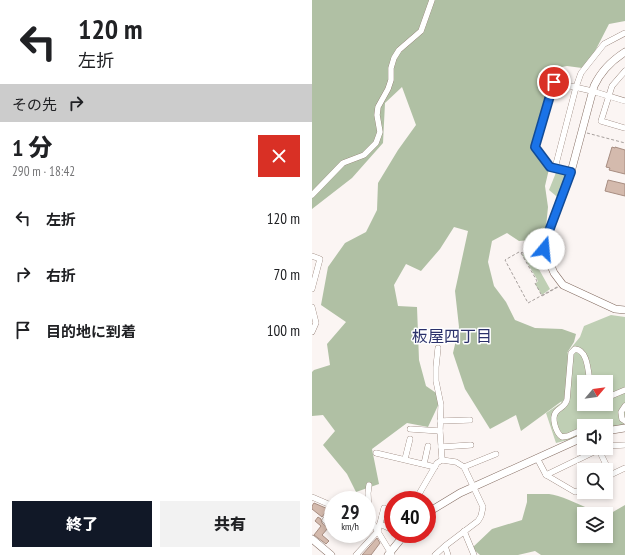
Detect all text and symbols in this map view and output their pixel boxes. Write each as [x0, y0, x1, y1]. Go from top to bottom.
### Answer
text: 120 m [78, 10, 142, 47]
icon: left [12, 16, 64, 68]
text: 左折 [78, 49, 114, 72]
pin [537, 65, 571, 99]
icon: arrive [543, 71, 565, 93]
icon: right [65, 92, 87, 114]
text: その先 [12, 95, 57, 114]
text: 1 分 [12, 132, 52, 163]
button: close [258, 135, 300, 177]
text: 290 m · 18:42 [12, 163, 75, 180]
icon: left [12, 207, 34, 229]
text: 120 m [267, 209, 300, 228]
text: 左折 [46, 210, 76, 229]
position arrow [523, 228, 565, 270]
icon: right [12, 263, 34, 285]
text: 70 m [274, 265, 300, 284]
text: 右折 [46, 266, 76, 285]
icon: arrive [12, 319, 34, 341]
text: 100 m [267, 321, 300, 340]
text: 目的地に到着 [46, 322, 136, 341]
district label: 板屋四丁目 [412, 326, 492, 346]
north arrow [577, 375, 613, 411]
map controls [577, 375, 613, 543]
button: sound [577, 419, 613, 455]
button: search [577, 463, 613, 499]
speed limit sign: 40 [384, 491, 436, 543]
text: 29 [340, 499, 360, 525]
button: 終了 [12, 501, 152, 547]
button: 共有 [160, 501, 300, 547]
button: layers [577, 507, 613, 543]
text: km/h [341, 520, 359, 533]

